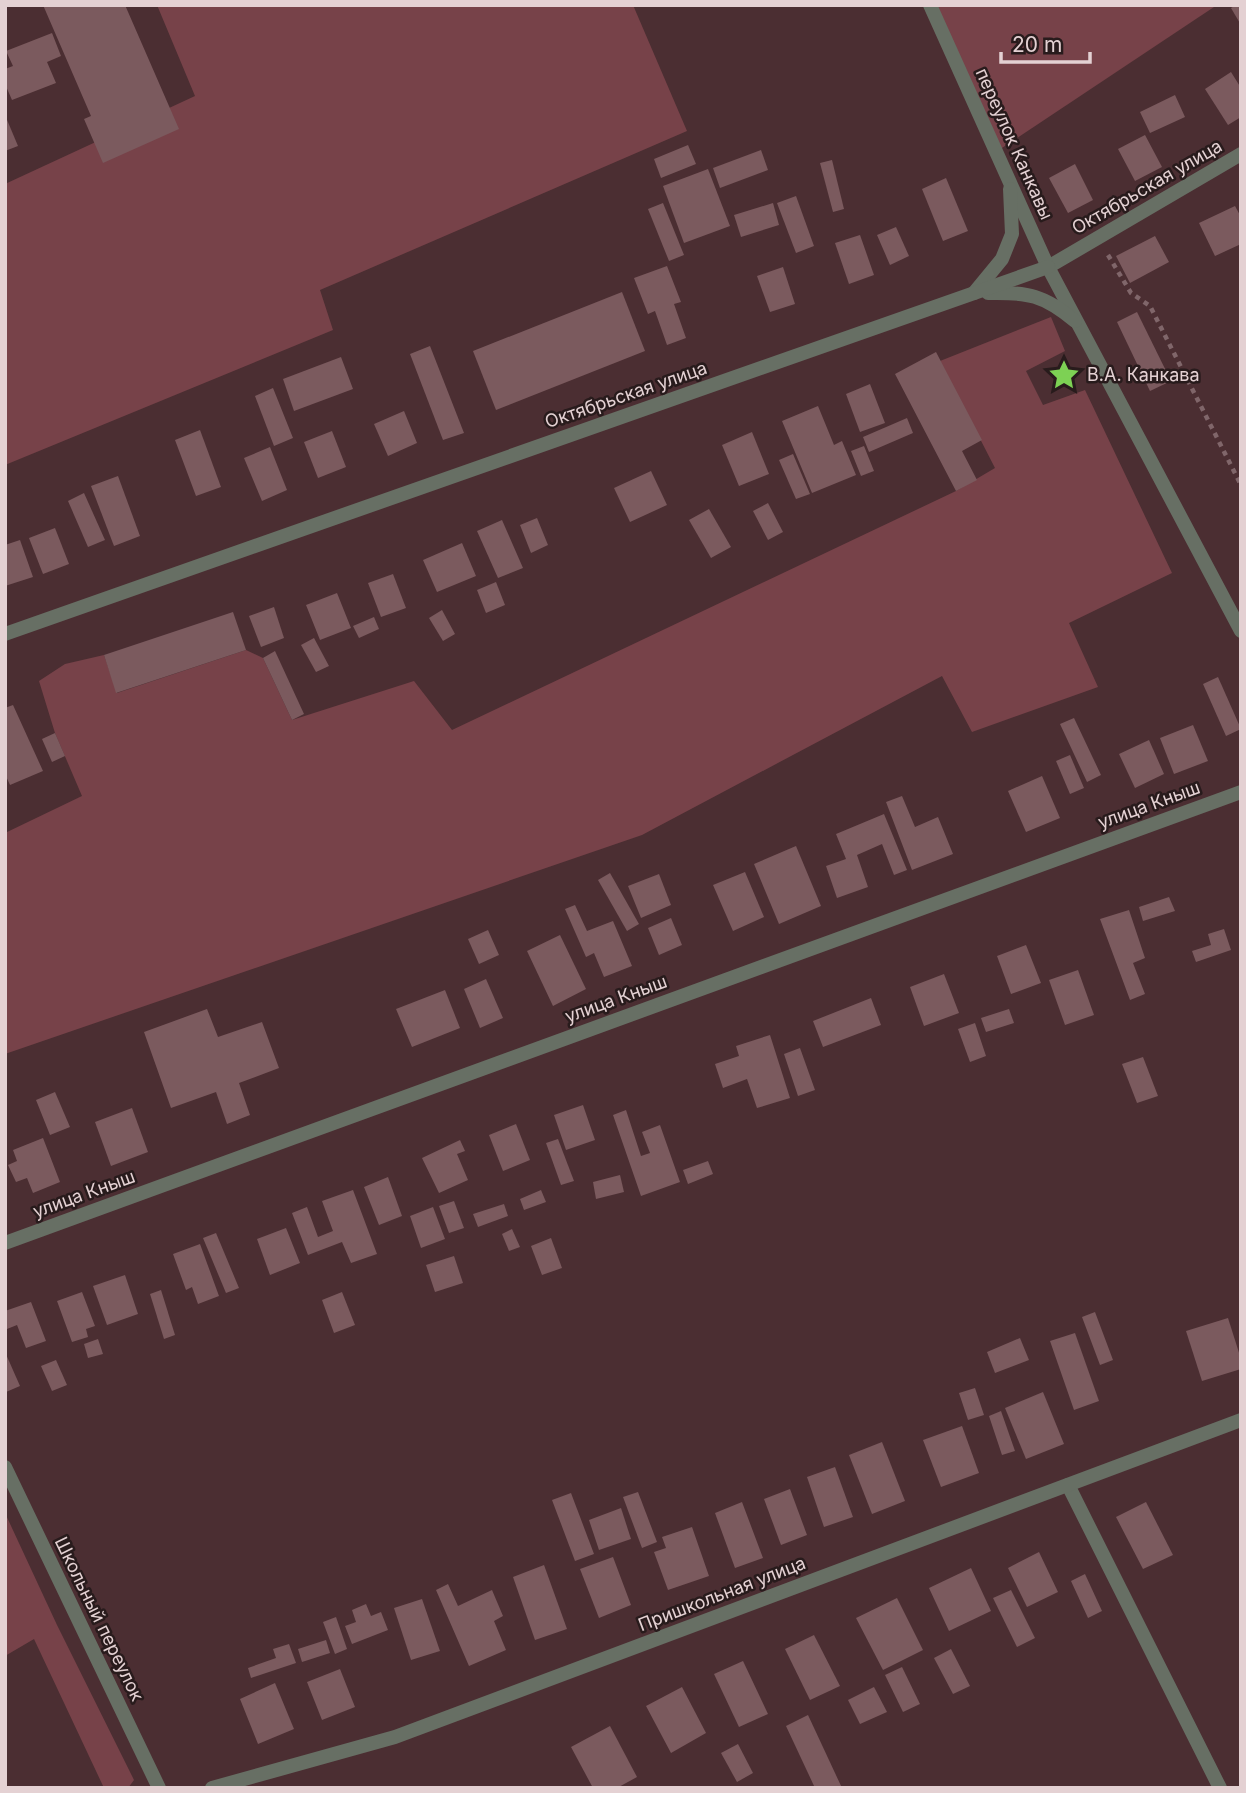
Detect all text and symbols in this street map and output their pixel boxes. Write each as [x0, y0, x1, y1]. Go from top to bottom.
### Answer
scale bar [1001, 21, 1090, 65]
text: 20 m [1012, 32, 1062, 57]
street label: переулок Канкавы [972, 65, 1057, 223]
street label: Октябрьская улица [1068, 135, 1226, 238]
street label: Октябрьская улица [542, 357, 710, 432]
place icon: В.А. Канкава [1047, 358, 1081, 392]
place label: В.А. Канкава [1087, 364, 1200, 385]
street label: улица Кныш [1095, 776, 1203, 833]
street label: улица Кныш [562, 970, 670, 1027]
street label: улица Кныш [30, 1165, 138, 1222]
street label: Школьный переулок [51, 1533, 148, 1704]
street label: Пришкольная улица [635, 1552, 808, 1635]

